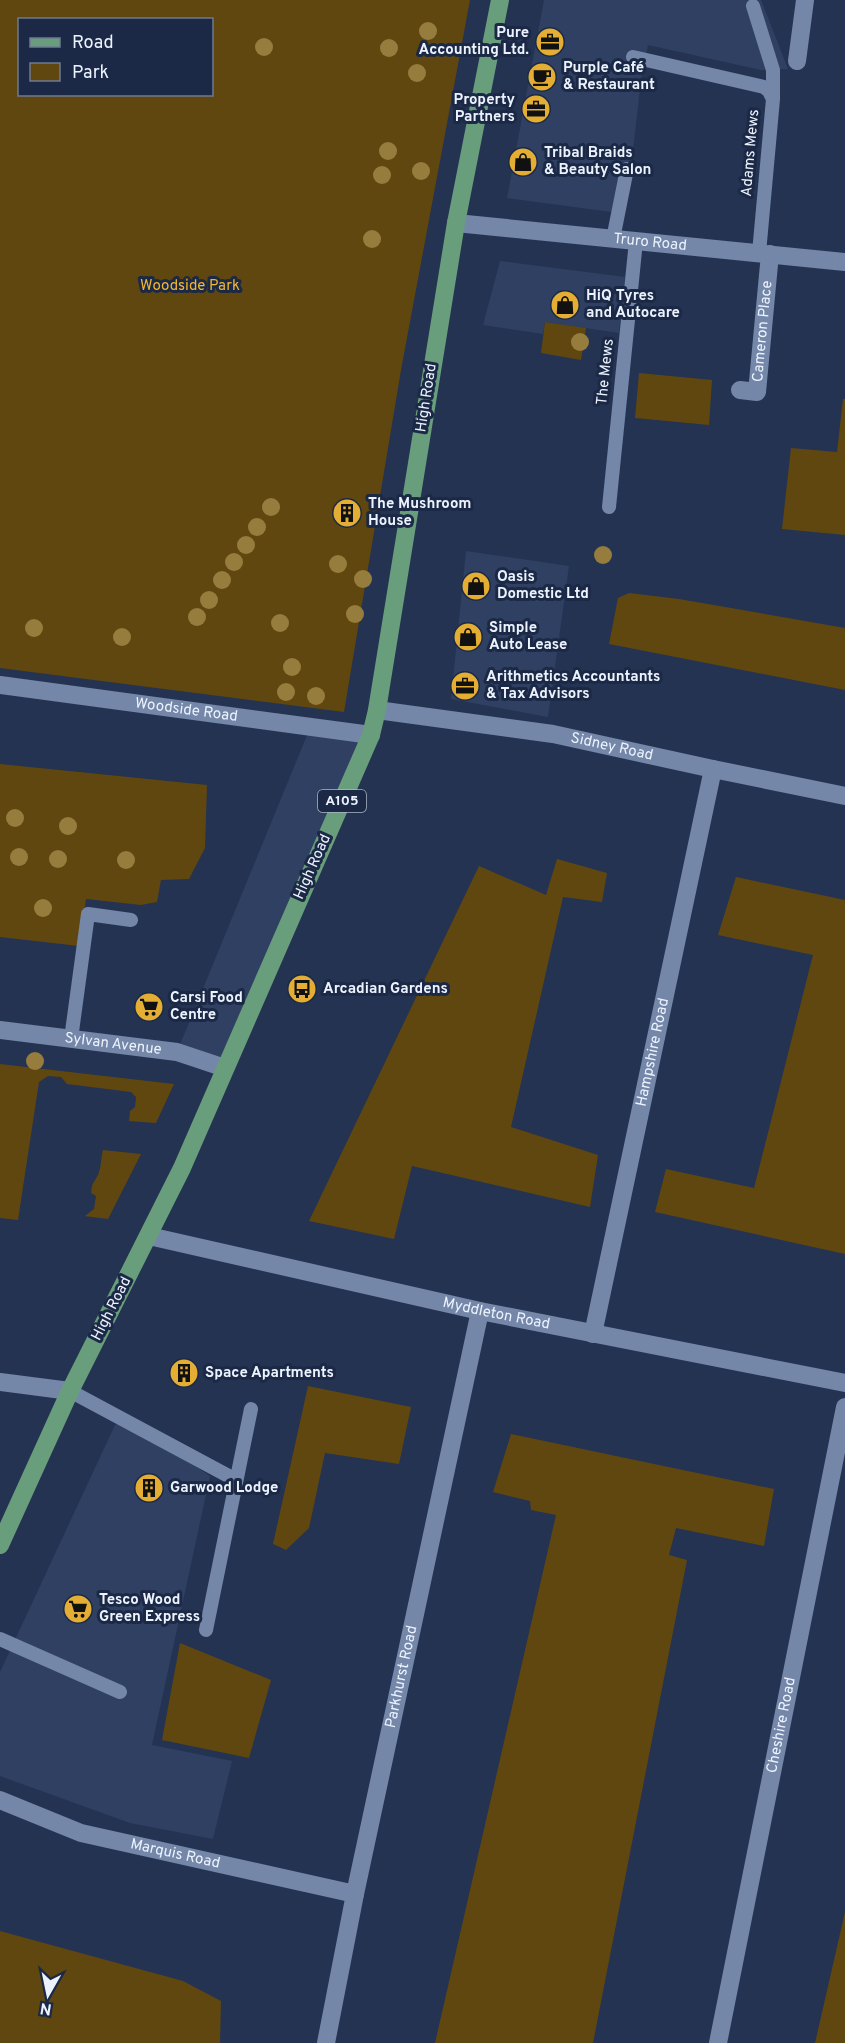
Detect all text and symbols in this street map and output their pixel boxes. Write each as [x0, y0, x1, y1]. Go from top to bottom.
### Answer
legend [18, 18, 213, 96]
place label: Pure Accounting Ltd. [419, 24, 529, 60]
office icon: Pure Accounting Ltd. [534, 26, 566, 58]
text: Road [72, 32, 114, 55]
place label: Purple Café & Restaurant [563, 59, 655, 95]
cafe icon: Purple Café & Restaurant [526, 61, 558, 93]
text: Park [72, 62, 109, 85]
place label: Property Partners [454, 91, 515, 127]
office icon: Property Partners [520, 93, 552, 125]
street label: Adams Mews [738, 109, 764, 197]
place label: Tribal Braids & Beauty Salon [544, 144, 651, 180]
shop icon: Tribal Braids & Beauty Salon [507, 146, 539, 178]
street label: Truro Road [612, 229, 688, 256]
park label: Woodside Park [140, 277, 240, 296]
street label: Cameron Place [748, 280, 777, 383]
place label: HiQ Tyres and Autocare [586, 287, 680, 323]
shop icon: HiQ Tyres and Autocare [549, 289, 581, 321]
street label: The Mews [593, 338, 619, 406]
street label: High Road [412, 362, 442, 434]
place label: The Mushroom House [368, 495, 471, 531]
building icon: The Mushroom House [331, 497, 363, 529]
place label: Oasis Domestic Ltd [497, 568, 589, 604]
shop icon: Oasis Domestic Ltd [460, 570, 492, 602]
place label: Simple Auto Lease [489, 619, 567, 655]
shop icon: Simple Auto Lease [452, 621, 484, 653]
place label: Arithmetics Accountants & Tax Advisors [486, 668, 660, 704]
office icon: Arithmetics Accountants & Tax Advisors [449, 670, 481, 702]
street label: Woodside Road [134, 694, 239, 726]
street label: Sidney Road [569, 729, 655, 765]
road number: A105 [318, 790, 366, 812]
street label: High Road [290, 831, 336, 903]
bus stop icon: Arcadian Gardens [286, 973, 318, 1005]
place label: Arcadian Gardens [323, 980, 448, 999]
place label: Carsi Food Centre [170, 989, 243, 1025]
supermarket icon: Carsi Food Centre [133, 991, 165, 1023]
street label: Hampshire Road [632, 996, 674, 1108]
street label: Sylvan Avenue [64, 1029, 163, 1060]
street label: High Road [88, 1274, 136, 1344]
street label: Myddleton Road [441, 1293, 552, 1334]
building icon: Space Apartments [168, 1357, 200, 1389]
place label: Space Apartments [205, 1364, 334, 1383]
building icon: Garwood Lodge [133, 1472, 165, 1504]
place label: Garwood Lodge [170, 1479, 278, 1498]
place label: Tesco Wood Green Express [99, 1591, 200, 1627]
supermarket icon: Tesco Wood Green Express [62, 1593, 94, 1625]
street label: Parkhurst Road [381, 1624, 422, 1730]
street label: Cheshire Road [763, 1676, 800, 1775]
street label: Marquis Road [129, 1835, 222, 1873]
north arrow [18, 1965, 78, 2025]
text: N [39, 1997, 53, 2019]

